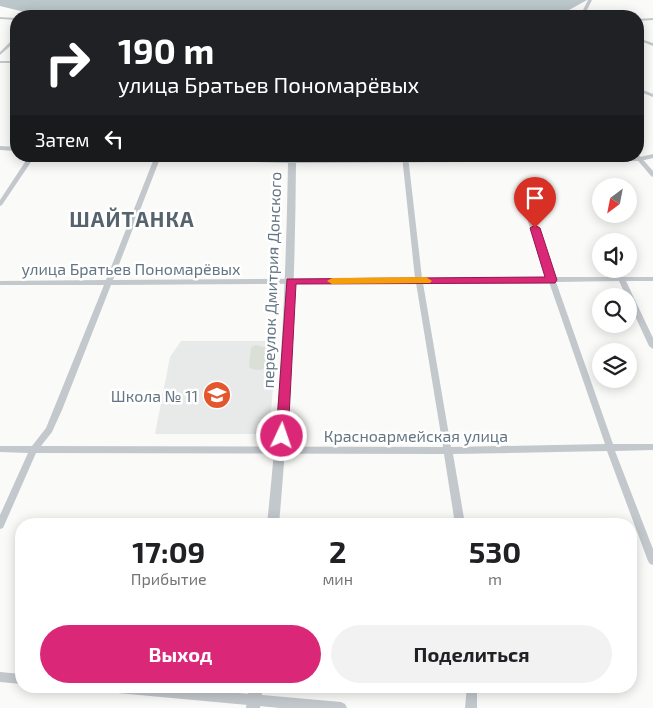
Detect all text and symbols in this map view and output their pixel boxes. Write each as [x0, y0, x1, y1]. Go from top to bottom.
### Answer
text: 190 m [118, 29, 214, 71]
icon: right [35, 30, 100, 95]
text: улица Братьев Пономарёвых [118, 71, 419, 97]
icon: left [100, 125, 128, 153]
text: Затем [35, 128, 90, 151]
street label: переулок Дмитрия Донского [258, 171, 285, 389]
pin [514, 177, 556, 228]
north arrow [592, 178, 638, 222]
map controls [592, 178, 637, 388]
icon: arrive [521, 184, 549, 212]
district label: ШАЙТАНКА [69, 206, 195, 231]
button: sound [592, 233, 637, 278]
street label: улица Братьев Пономарёвых [21, 259, 241, 279]
button: search [592, 288, 637, 333]
button: layers [592, 343, 637, 388]
school or university icon: Школа № 11 [202, 380, 232, 410]
place label: Школа № 11 [111, 386, 198, 405]
position arrow [255, 409, 307, 461]
street label: Красноармейская улица [324, 426, 508, 446]
text: 17:09 [132, 533, 205, 569]
text: 2 [329, 533, 346, 569]
text: 530 [469, 533, 521, 569]
text: Прибытие [131, 569, 207, 588]
text: мин [322, 569, 353, 588]
text: m [488, 569, 502, 588]
button: Выход [40, 625, 321, 683]
button: Поделиться [331, 625, 612, 683]

